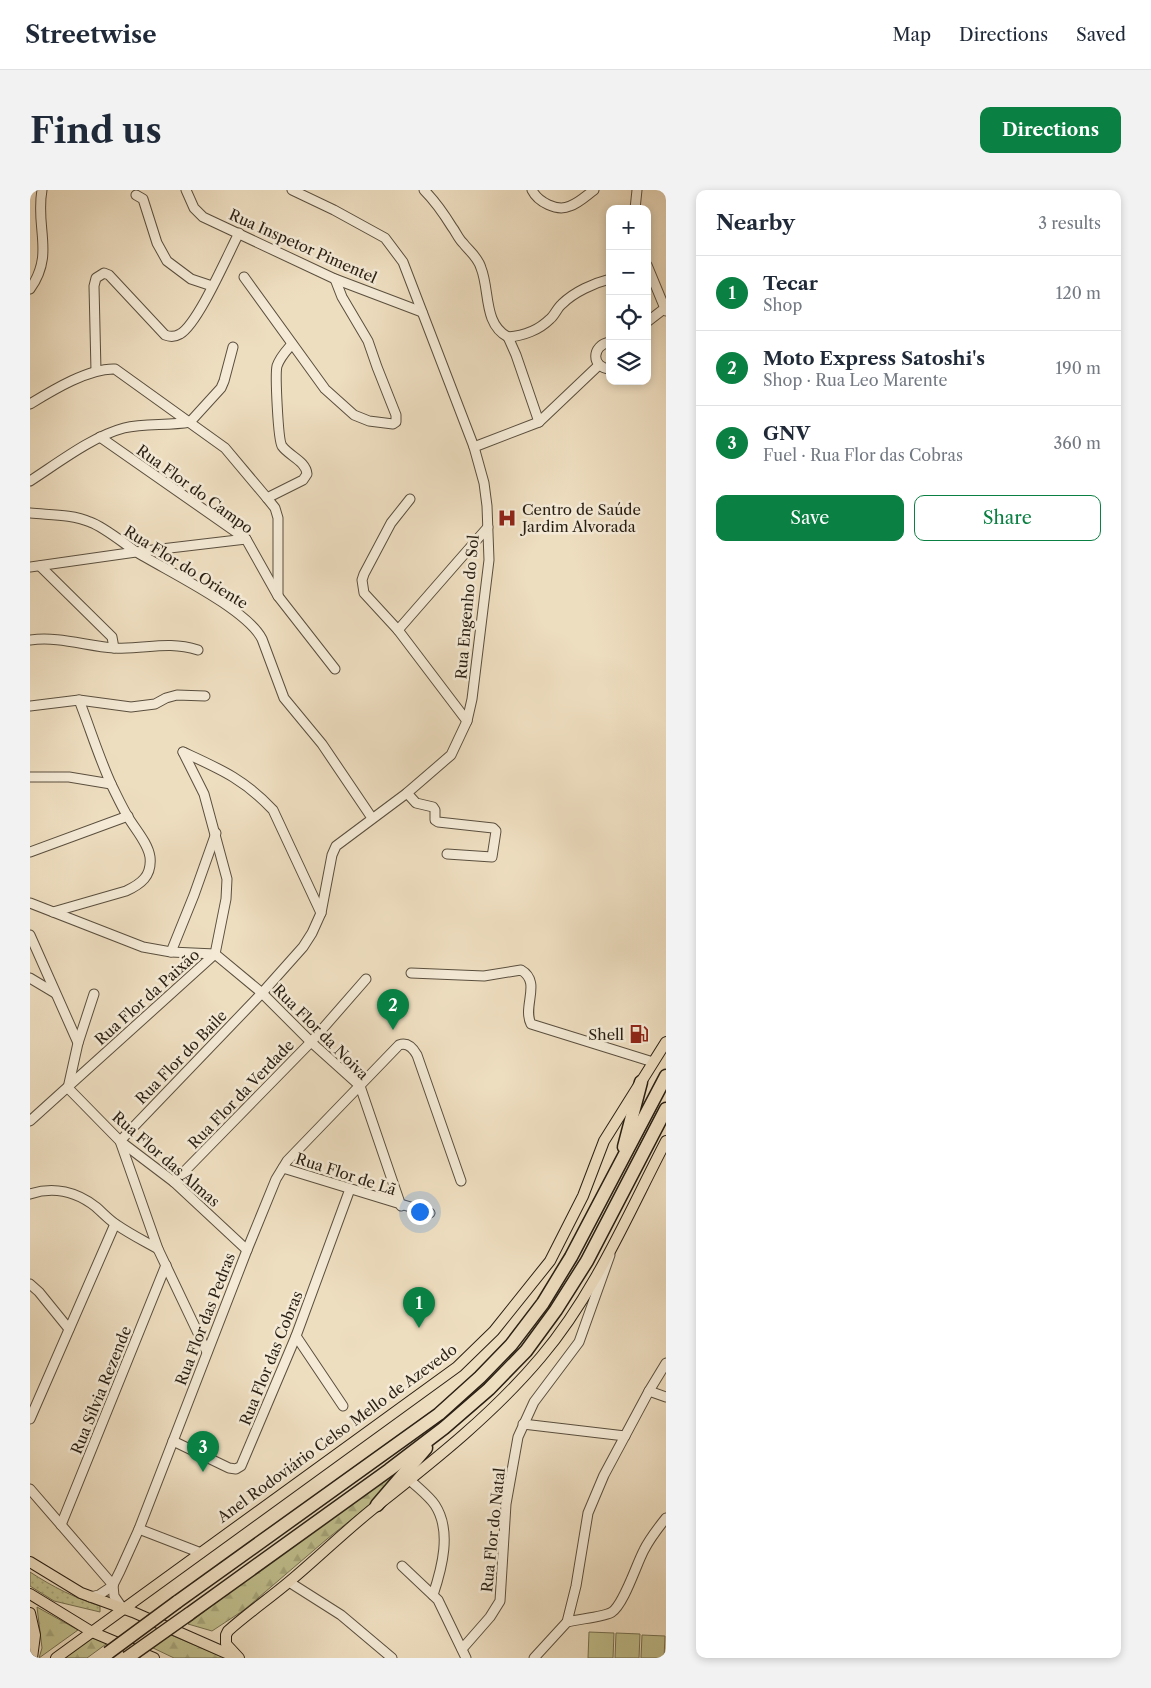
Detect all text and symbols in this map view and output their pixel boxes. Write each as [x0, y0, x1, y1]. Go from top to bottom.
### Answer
text: Streetwise [25, 20, 157, 49]
text: Map [892, 24, 931, 46]
text: Directions [959, 24, 1048, 46]
text: Saved [1076, 24, 1126, 46]
button: Directions [980, 107, 1121, 153]
text: Find us [30, 109, 162, 152]
street label: Rua Inspetor Pimentel [226, 205, 380, 287]
map controls [606, 205, 651, 385]
button: + [606, 205, 651, 250]
text: Nearby [716, 210, 795, 235]
text: 3 results [1038, 213, 1101, 233]
button: − [606, 250, 651, 295]
text: Tecar [763, 272, 818, 295]
text: 1 [728, 283, 736, 303]
text: 120 m [1056, 283, 1101, 303]
button: locate [606, 295, 651, 340]
text: Shop [763, 295, 802, 315]
button: layers [606, 340, 651, 385]
text: Moto Express Satoshi's [763, 347, 985, 370]
text: 2 [727, 358, 737, 378]
text: 190 m [1056, 358, 1101, 378]
text: Shop · Rua Leo Marente [763, 370, 947, 390]
text: GNV [763, 422, 810, 445]
text: 3 [727, 433, 737, 453]
text: 360 m [1054, 433, 1101, 453]
street label: Rua Flor do Campo [133, 440, 257, 538]
text: Fuel · Rua Flor das Cobras [763, 445, 963, 465]
button: Save [716, 495, 904, 541]
button: Share [914, 495, 1101, 541]
place label: Centro de Saúde Jardim Alvorada [520, 500, 641, 536]
hospital icon: Centro de Saúde Jardim Alvorada [496, 507, 518, 529]
street label: Rua Flor do Oriente [121, 521, 251, 613]
street label: Rua Engenho do Sol [451, 533, 483, 680]
street label: Rua Flor da Paixão [91, 945, 203, 1049]
street label: Rua Flor da Noiva [269, 980, 373, 1084]
pin: 2 [377, 989, 409, 1030]
street label: Rua Flor do Baile [131, 1006, 231, 1108]
fuel station icon: Shell [628, 1023, 650, 1045]
place label: Shell [588, 1025, 625, 1044]
street label: Rua Flor da Verdade [184, 1036, 298, 1152]
street label: Rua Flor das Almas [108, 1107, 224, 1211]
street label: Rua Flor de Lã [293, 1149, 399, 1199]
your location [407, 1199, 433, 1225]
street label: Rua Flor das Pedras [171, 1250, 239, 1388]
pin: 1 [403, 1287, 435, 1328]
street label: Rua Flor das Cobras [235, 1288, 307, 1428]
street label: Rua Sílvia Rezende [67, 1323, 135, 1457]
street label: Anel Rodoviário Celso Mello de Azevedo [213, 1340, 461, 1527]
pin: 3 [187, 1431, 219, 1472]
street label: Rua Flor do Natal [477, 1466, 509, 1593]

